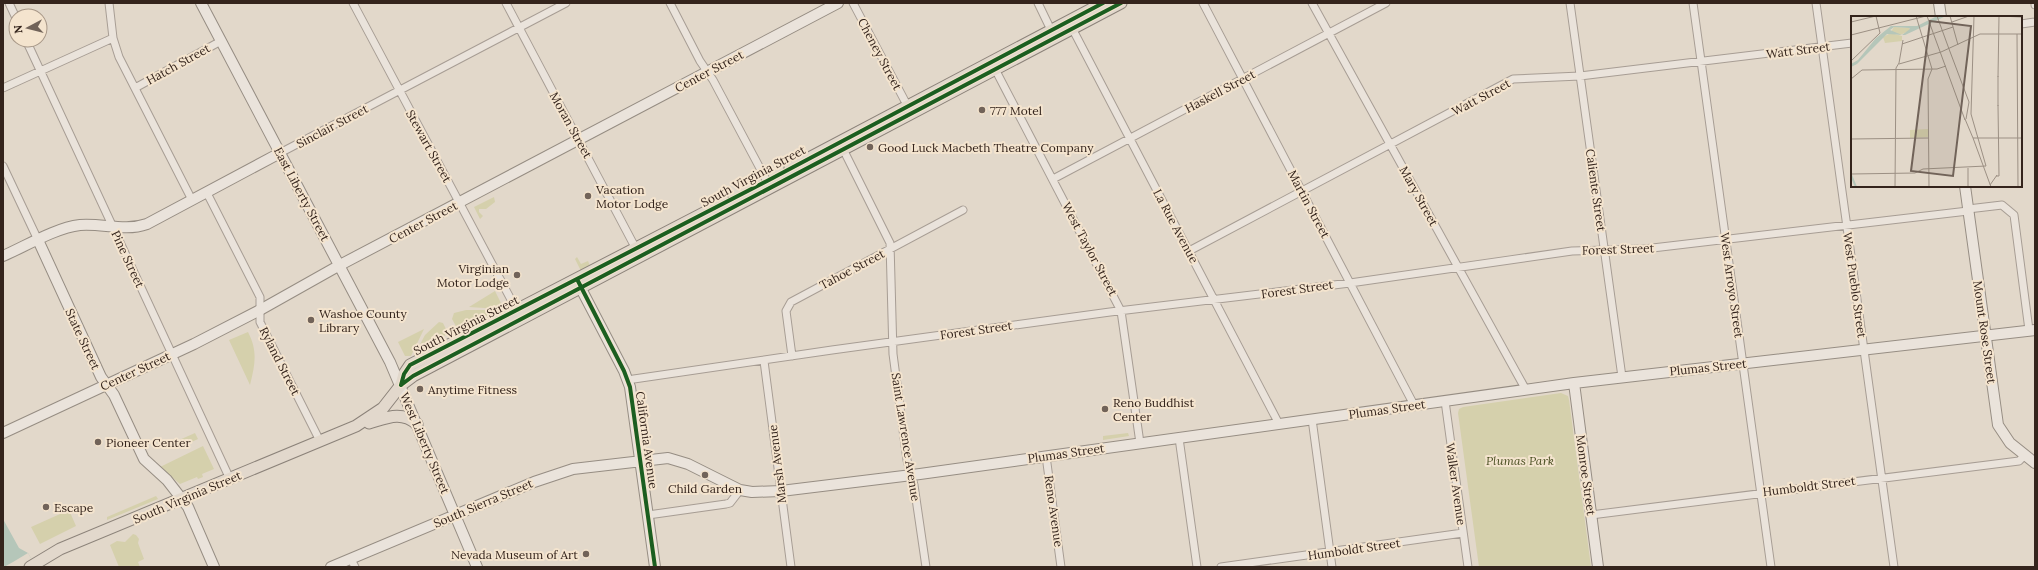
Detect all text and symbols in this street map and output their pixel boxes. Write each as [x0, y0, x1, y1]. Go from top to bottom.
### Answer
north arrow [8, 8, 48, 48]
street label: Cheney Street [855, 15, 905, 93]
inset map [1851, 16, 2022, 187]
text: N [11, 24, 26, 34]
street label: Watt Street [1765, 39, 1831, 61]
street label: Hatch Street [143, 40, 213, 88]
street label: Center Street [672, 46, 746, 95]
street label: Haskell Street [1182, 66, 1258, 116]
street label: Watt Street [1449, 75, 1513, 119]
street label: Moran Street [547, 89, 596, 161]
street label: Sinclair Street [294, 101, 371, 151]
place label: 777 Motel [990, 103, 1042, 118]
marker: 777 Motel [977, 105, 987, 115]
street label: Stewart Street [403, 107, 455, 185]
place label: Good Luck Macbeth Theatre Company [878, 140, 1094, 155]
street label: South Virginia Street [698, 142, 808, 210]
marker: Good Luck Macbeth Theatre Company [865, 142, 875, 152]
street label: East Liberty Street [271, 144, 333, 244]
street label: Caliente Street [1583, 148, 1609, 233]
street label: Mary Street [1396, 163, 1442, 229]
street label: Martin Street [1285, 167, 1333, 241]
place label: Vacation Motor Lodge [595, 182, 669, 211]
street label: La Rue Avenue [1150, 186, 1202, 266]
marker: Vacation Motor Lodge [583, 191, 593, 201]
street label: Center Street [386, 197, 460, 246]
street label: West Taylor Street [1059, 200, 1121, 299]
street label: Pine Street [108, 228, 148, 290]
street label: West Arroyo Street [1717, 231, 1747, 339]
street label: West Pueblo Street [1840, 231, 1870, 339]
street label: Forest Street [1582, 240, 1655, 258]
street label: Tahoe Street [817, 245, 887, 292]
place label: Virginian Motor Lodge [437, 261, 509, 290]
marker: Virginian Motor Lodge [512, 270, 522, 280]
street label: Forest Street [1260, 276, 1334, 301]
street label: Mount Rose Street [1970, 280, 2000, 385]
street label: South Virginia Street [411, 292, 522, 358]
street label: State Street [62, 306, 104, 372]
place label: Washoe County Library [319, 306, 408, 335]
marker: Washoe County Library [306, 315, 316, 325]
street label: Forest Street [939, 317, 1013, 342]
street label: Ryland Street [256, 324, 304, 398]
street label: Center Street [98, 348, 173, 394]
street label: Plumas Street [1669, 355, 1748, 378]
street label: Saint Lawrence Avenue [888, 372, 924, 503]
place label: Anytime Fitness [427, 382, 518, 397]
marker: Anytime Fitness [415, 384, 425, 394]
street label: West Liberty Street [397, 390, 453, 496]
street label: California Avenue [633, 390, 661, 490]
place label: Reno Buddhist Center [1113, 395, 1194, 424]
street label: Plumas Street [1348, 396, 1427, 422]
marker: Reno Buddhist Center [1100, 404, 1110, 414]
street label: Marsh Avenue [765, 423, 789, 504]
street label: Monroe Street [1573, 434, 1599, 517]
place label: Pioneer Center [106, 435, 191, 450]
marker: Pioneer Center [93, 437, 103, 447]
street label: Plumas Street [1027, 440, 1106, 466]
street label: Walker Avenue [1443, 442, 1469, 527]
park label: Plumas Park [1486, 453, 1554, 468]
street label: South Virginia Street [130, 467, 244, 527]
marker: Child Garden [700, 470, 710, 480]
street label: Humboldt Street [1762, 473, 1857, 499]
street label: Reno Avenue [1042, 474, 1067, 548]
street label: South Sierra Street [431, 475, 535, 531]
place label: Child Garden [668, 481, 742, 496]
place label: Escape [54, 500, 94, 515]
marker: Escape [41, 502, 51, 512]
street label: Humboldt Street [1307, 535, 1402, 563]
place label: Nevada Museum of Art [451, 547, 578, 562]
marker: Nevada Museum of Art [581, 549, 591, 559]

